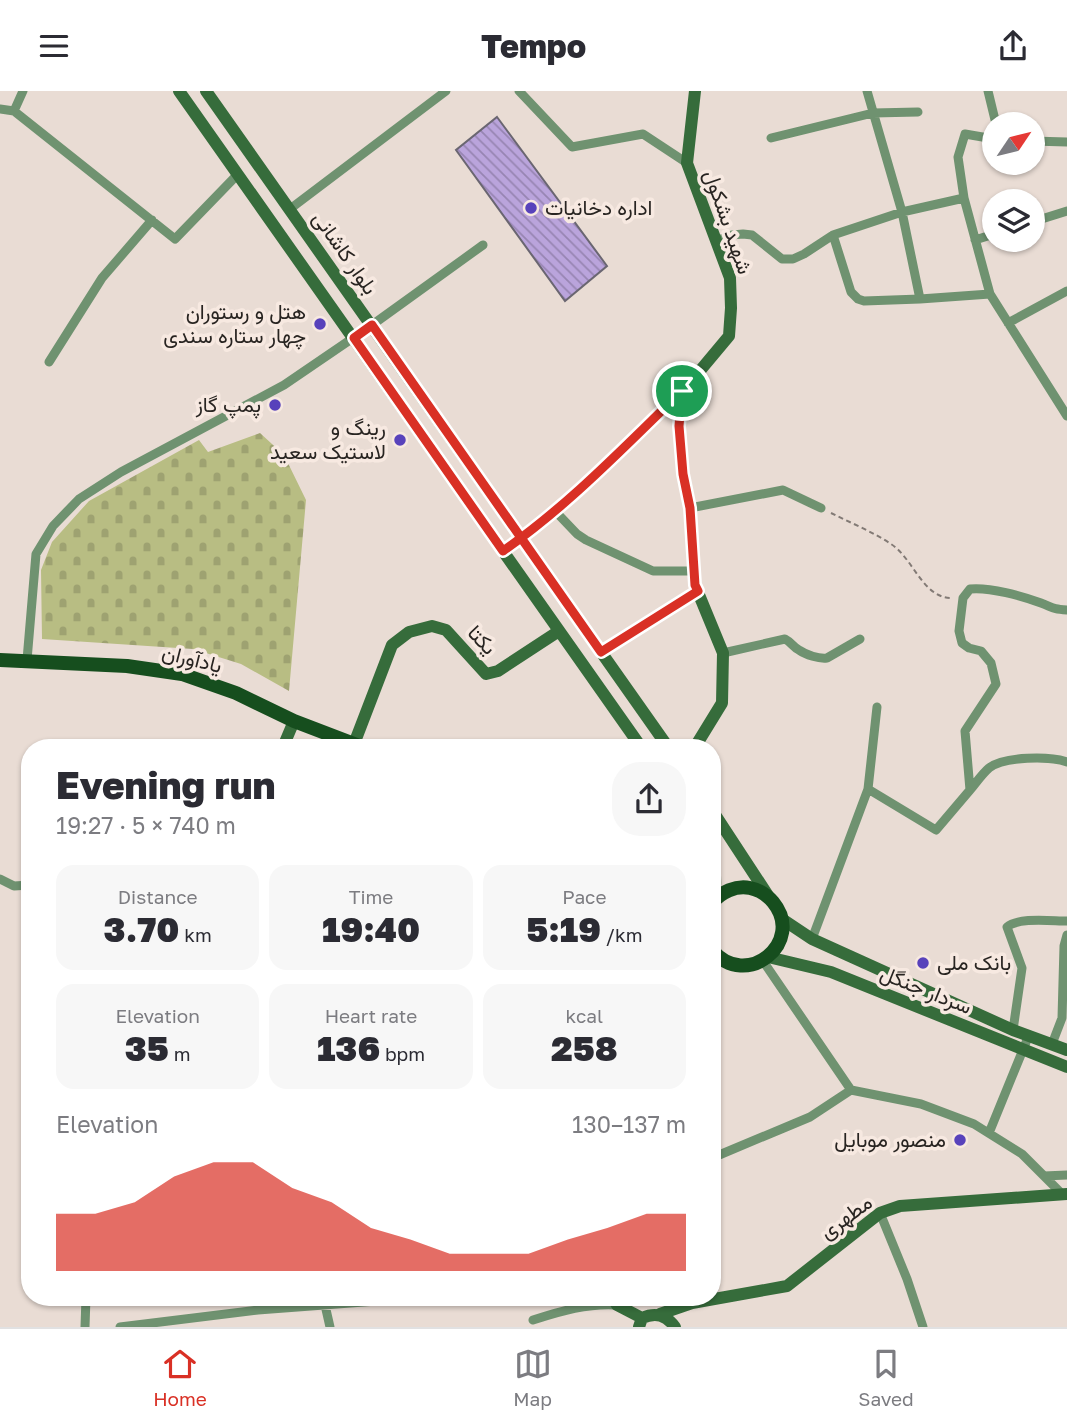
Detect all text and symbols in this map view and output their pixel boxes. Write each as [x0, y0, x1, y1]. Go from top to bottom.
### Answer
icon: menu [35, 27, 73, 65]
text: Tempo [481, 27, 586, 65]
icon: share [994, 27, 1032, 65]
north arrow [982, 112, 1045, 175]
map controls [982, 112, 1045, 252]
street label: شهید بشکول [698, 166, 759, 278]
button: layers [982, 189, 1045, 252]
place label: اداره دخانیات [545, 194, 652, 221]
marker: اداره دخانیات [523, 200, 539, 216]
street label: بلوار کاشانی [307, 206, 384, 300]
place label: هتل و رستوران چهار ستاره سندی [163, 298, 306, 350]
marker: هتل و رستوران چهار ستاره سندی [312, 316, 328, 332]
pin [652, 361, 712, 421]
icon: arrive [663, 372, 701, 410]
place label: پمپ گاز [195, 391, 261, 419]
marker: پمپ گاز [267, 397, 283, 413]
place label: رینگ و لاستیک سعید [270, 414, 386, 464]
marker: رینگ و لاستیک سعید [392, 432, 408, 448]
street label: یکتا [463, 619, 503, 659]
street label: یادآوران [159, 638, 225, 679]
text: Evening run [56, 762, 275, 807]
button: share [612, 762, 686, 836]
text: 19:27 · 5 × 740 m [56, 811, 236, 839]
text: Distance [118, 885, 198, 908]
text: Time [349, 885, 393, 908]
text: Pace [562, 885, 607, 908]
text: 3.70 [104, 908, 179, 950]
text: 19:40 [322, 908, 420, 950]
text: 5:19 [526, 908, 601, 950]
text: km [179, 923, 212, 946]
text: /km [601, 923, 642, 946]
place label: بانک ملی [937, 949, 1011, 975]
marker: بانک ملی [915, 955, 931, 971]
street label: سردار جنگل [876, 959, 976, 1020]
text: Elevation [115, 1004, 200, 1027]
text: Heart rate [325, 1004, 417, 1027]
text: kcal [566, 1004, 603, 1027]
text: 35 [125, 1027, 169, 1069]
text: 136 [317, 1027, 380, 1069]
text: 258 [551, 1027, 618, 1069]
text: m [169, 1042, 191, 1065]
text: bpm [380, 1042, 425, 1065]
text: Elevation [56, 1110, 158, 1138]
text: 130–137 m [572, 1110, 686, 1138]
place label: منصور موبایل [834, 1126, 946, 1153]
marker: منصور موبایل [952, 1132, 968, 1148]
street label: مطهری [814, 1188, 877, 1245]
tab: Home [153, 1345, 207, 1410]
tab: Map [513, 1345, 552, 1410]
tab: Saved [858, 1345, 914, 1410]

